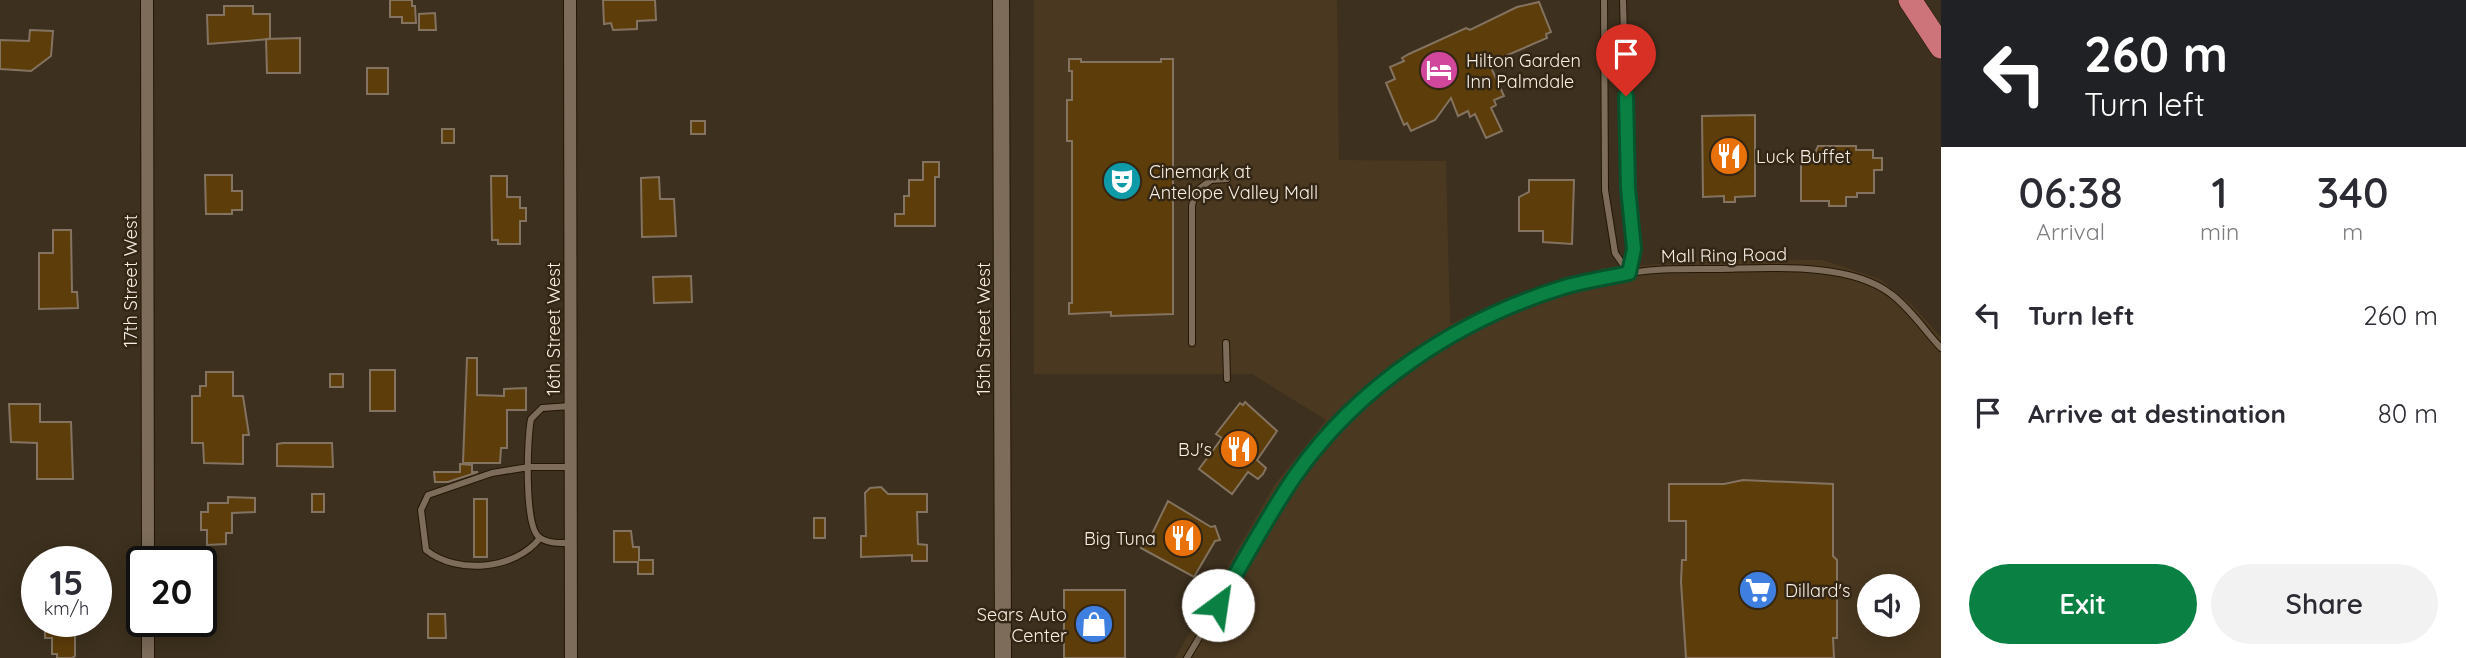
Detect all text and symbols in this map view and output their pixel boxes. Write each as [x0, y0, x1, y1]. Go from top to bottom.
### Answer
text: 260 m [2084, 23, 2228, 84]
pin [1596, 24, 1656, 96]
icon: left [1969, 28, 2060, 119]
icon: arrive [1607, 35, 1645, 73]
hotel icon: Hilton Garden Inn Palmdale [1418, 49, 1460, 91]
place label: Hilton Garden Inn Palmdale [1466, 49, 1581, 93]
text: Turn left [2084, 84, 2205, 124]
restaurant icon: Luck Buffet [1708, 135, 1750, 177]
place label: Luck Buffet [1756, 145, 1851, 168]
theatre icon: Cinemark at Antelope Valley Mall [1101, 160, 1143, 202]
place label: Cinemark at Antelope Valley Mall [1149, 160, 1318, 204]
text: 06:38 [2018, 166, 2123, 219]
text: 1 [2212, 166, 2228, 219]
text: 340 [2317, 166, 2389, 219]
street label: 17th Street West [119, 214, 142, 348]
text: Arrival [2036, 217, 2105, 246]
text: min [2200, 217, 2239, 246]
text: m [2342, 217, 2363, 246]
street label: Mall Ring Road [1661, 242, 1787, 268]
street label: 16th Street West [542, 262, 565, 396]
street label: 15th Street West [972, 262, 995, 396]
icon: left [1969, 296, 2007, 334]
text: Turn left [2028, 299, 2135, 332]
text: 260 m [2363, 299, 2438, 332]
icon: arrive [1969, 394, 2007, 432]
text: Arrive at destination [2028, 397, 2286, 430]
text: 80 m [2378, 397, 2438, 430]
restaurant icon: BJ's [1218, 428, 1260, 470]
place label: BJ's [1178, 438, 1212, 461]
restaurant icon: Big Tuna [1162, 517, 1204, 559]
place label: Big Tuna [1084, 527, 1156, 550]
speed limit sign: 20 [126, 546, 217, 637]
text: 15 [50, 560, 83, 604]
button: Exit [1969, 564, 2197, 644]
button: Share [2211, 564, 2438, 644]
position arrow [1181, 568, 1255, 642]
supermarket icon: Dillard's [1737, 569, 1779, 611]
map controls [1857, 574, 1920, 637]
button: sound [1857, 574, 1920, 637]
place label: Dillard's [1785, 579, 1850, 602]
text: km/h [44, 597, 89, 620]
place label: Sears Auto Center [977, 603, 1067, 647]
shop icon: Sears Auto Center [1073, 603, 1115, 645]

